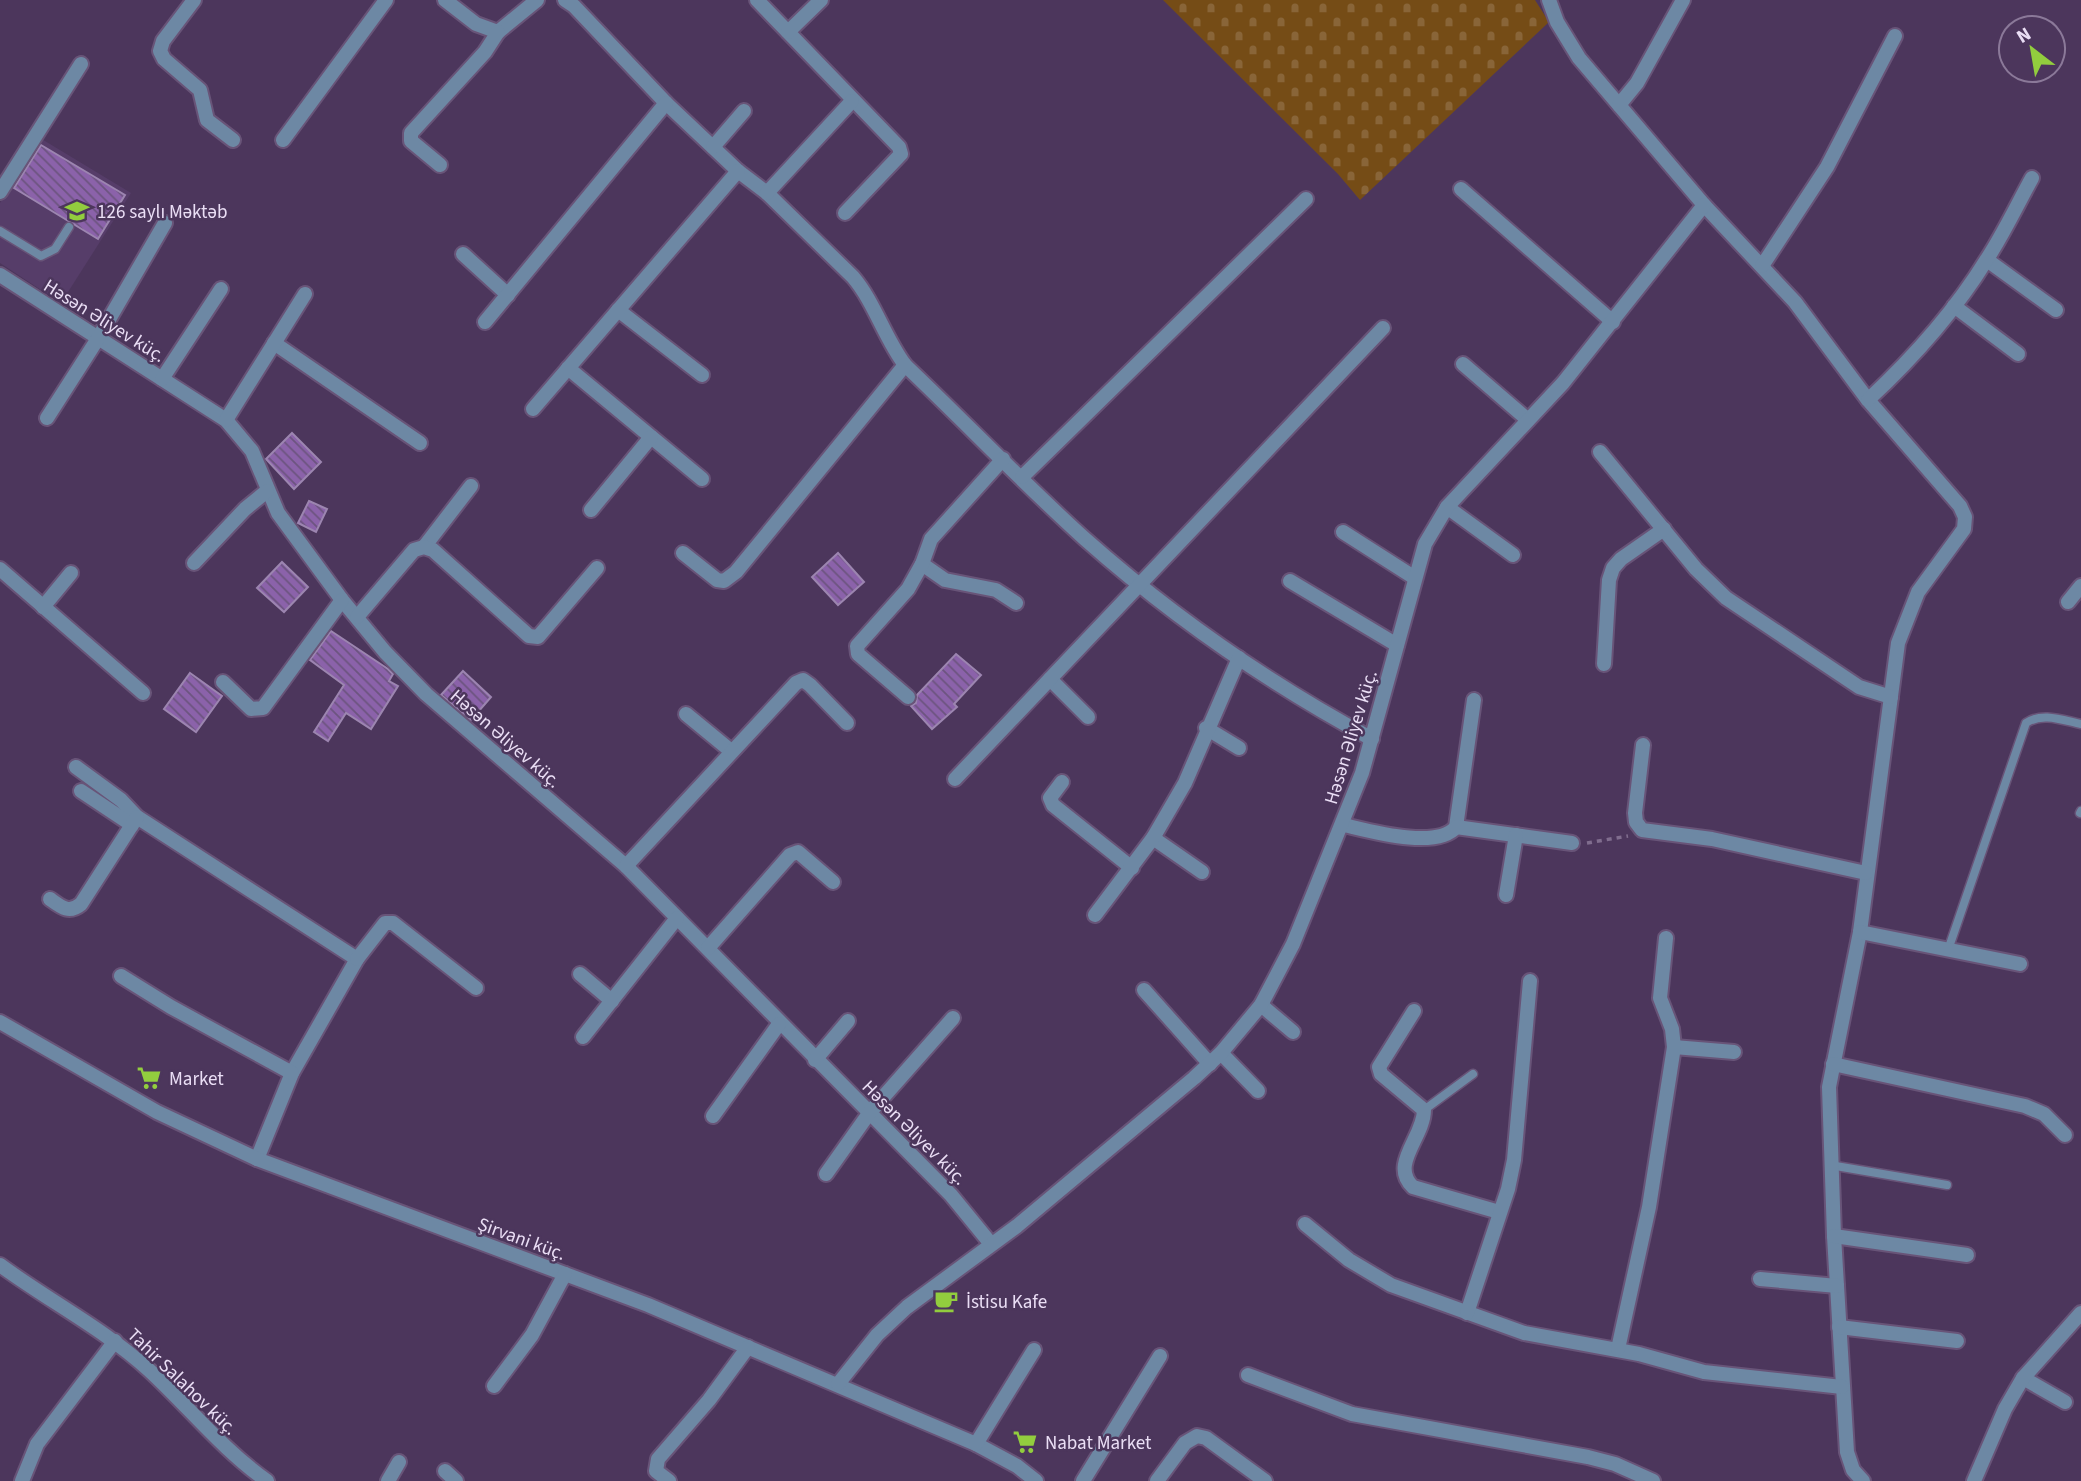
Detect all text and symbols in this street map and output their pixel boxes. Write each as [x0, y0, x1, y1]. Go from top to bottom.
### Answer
north arrow [1997, 14, 2067, 84]
text: N [2012, 21, 2036, 51]
school or university icon: 126 saylı Məktəb [63, 197, 91, 225]
place label: 126 saylı Məktəb [97, 199, 227, 226]
street label: Həsən Əliyev küç. [38, 273, 170, 370]
street label: Həsən Əliyev küç. [1318, 667, 1385, 808]
street label: Həsən Əliyev küç. [444, 683, 566, 795]
supermarket icon: Market [135, 1064, 163, 1092]
place label: Market [169, 1066, 224, 1093]
street label: Həsən Əliyev küç. [855, 1074, 973, 1192]
street label: Şirvani küç. [474, 1211, 569, 1268]
cafe icon: İstisu Kafe [932, 1287, 960, 1315]
place label: İstisu Kafe [966, 1289, 1047, 1316]
street label: Tahir Salahov küç. [121, 1322, 243, 1442]
supermarket icon: Nabat Market [1011, 1428, 1039, 1456]
place label: Nabat Market [1045, 1430, 1152, 1457]

